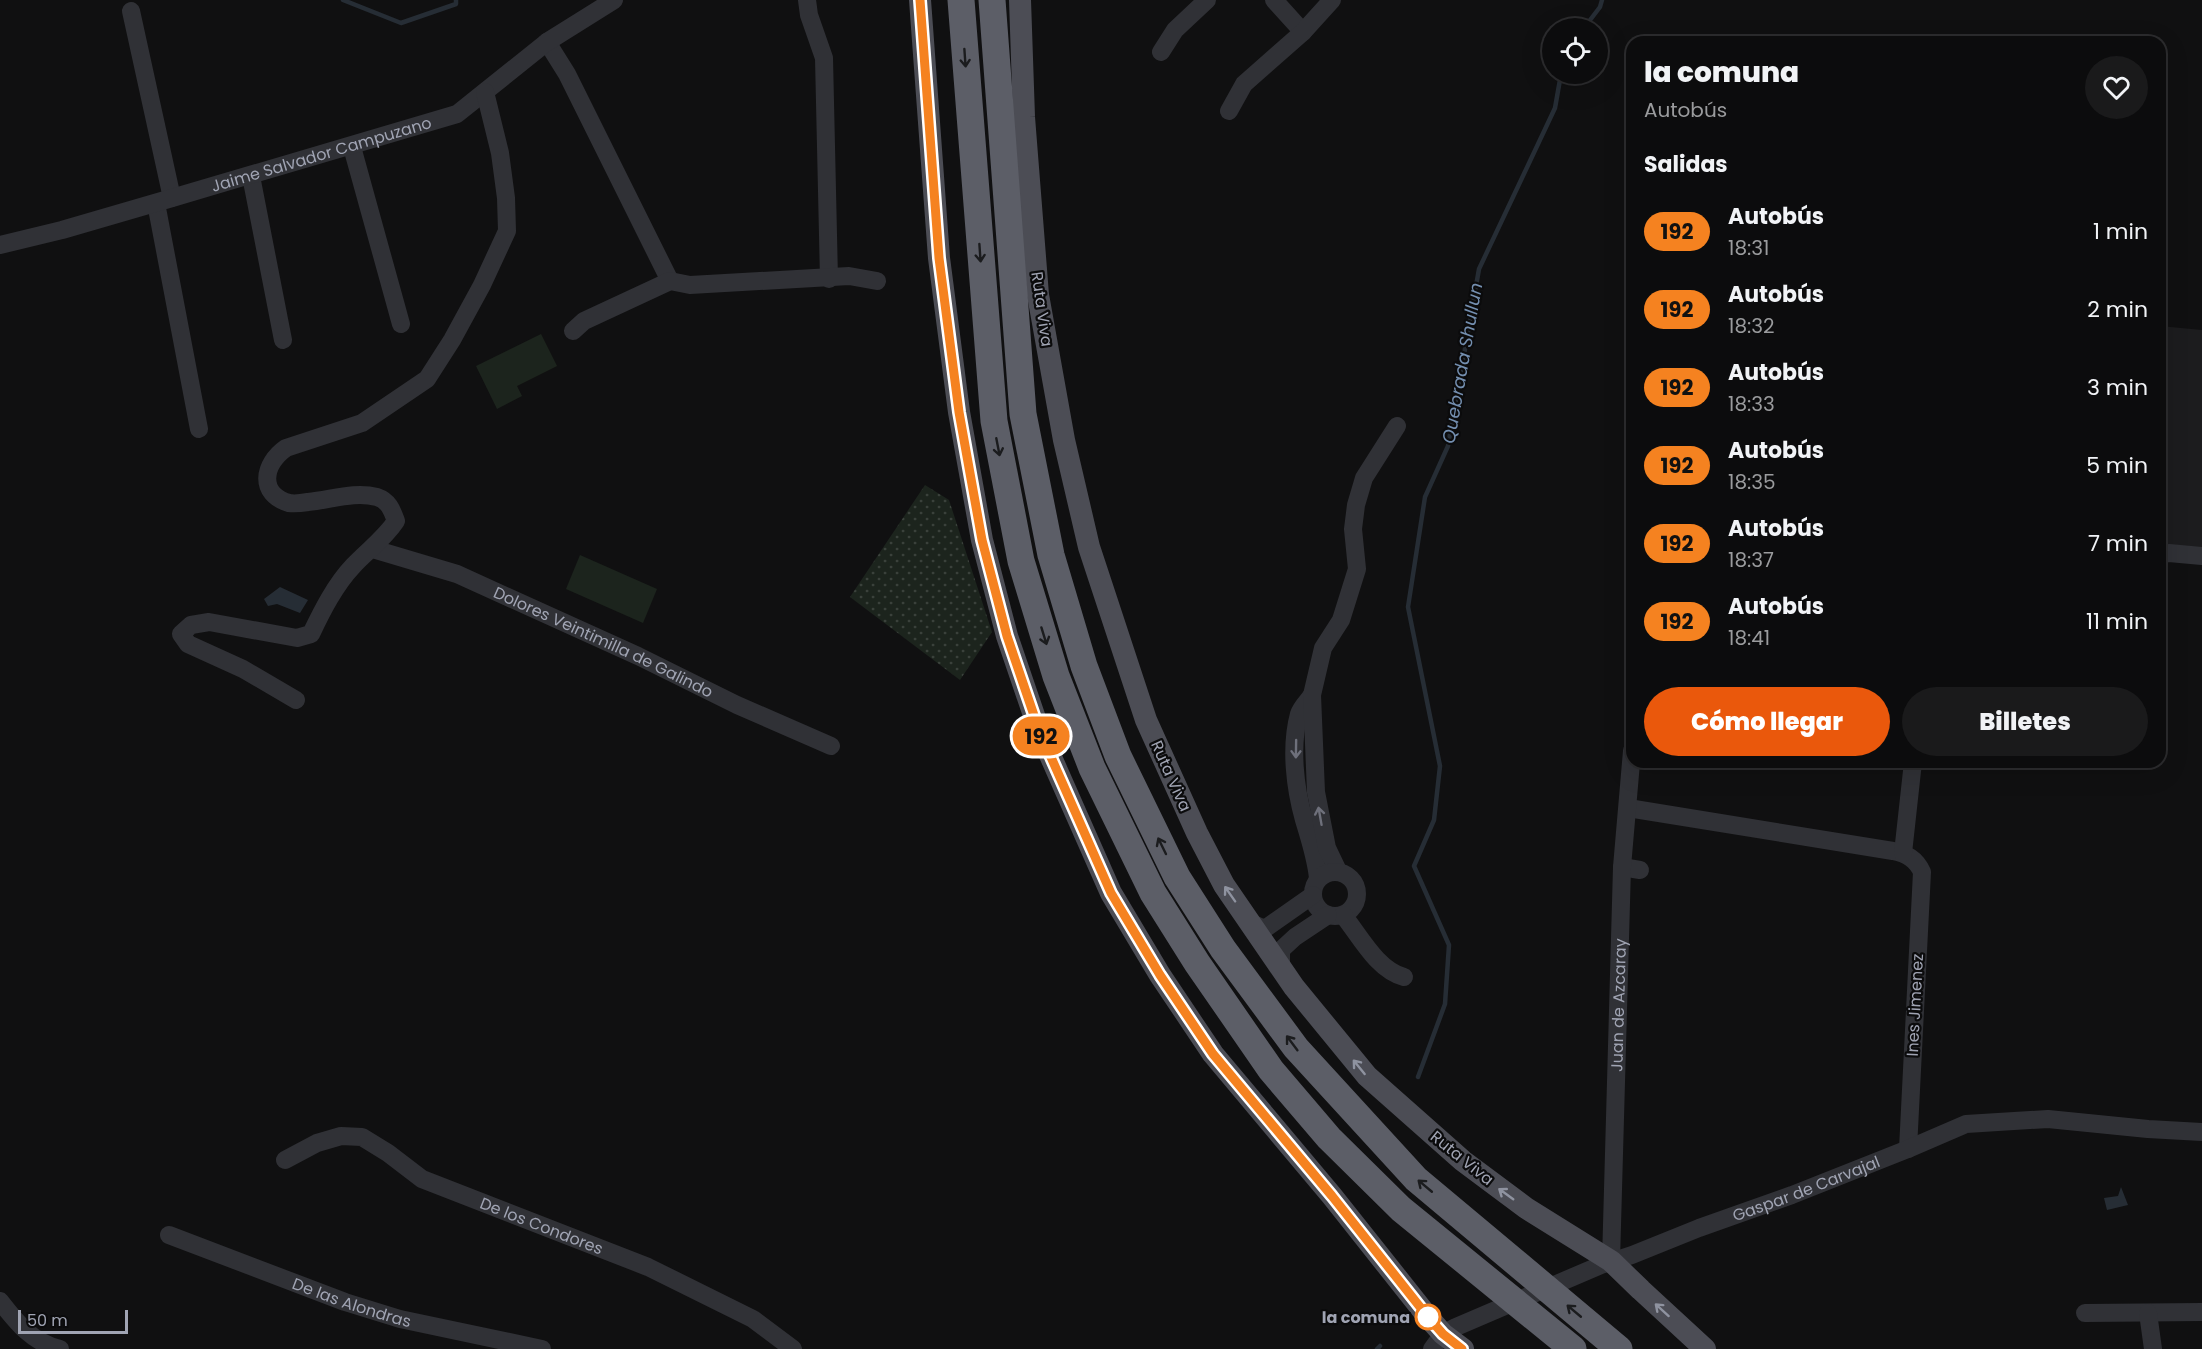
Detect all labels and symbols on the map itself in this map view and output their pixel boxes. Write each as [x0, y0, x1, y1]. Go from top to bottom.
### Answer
one-way arrow [960, 48, 971, 68]
street label: Jaime Salvador Campuzano [208, 111, 434, 197]
one-way arrow [975, 242, 986, 262]
street label: Ruta Viva [1025, 270, 1059, 348]
water label: Quebrada Shullun [1436, 281, 1488, 445]
one-way arrow [993, 437, 1005, 456]
street label: Dolores Veintimilla de Galindo [490, 581, 717, 703]
one-way arrow [1039, 626, 1050, 645]
line badge: 192 [1006, 716, 1076, 756]
street label: Ruta Viva [1145, 737, 1197, 815]
one-way arrow [1290, 739, 1302, 759]
one-way arrow [1315, 807, 1326, 826]
one-way arrow [1155, 837, 1167, 855]
one-way arrow [1224, 886, 1236, 902]
street label: Juan de Azcaray [1605, 938, 1632, 1072]
street label: Ines Jimenez [1901, 953, 1929, 1057]
one-way arrow [1286, 1035, 1299, 1051]
one-way arrow [1353, 1059, 1366, 1075]
street label: Ruta Viva [1425, 1125, 1499, 1191]
street label: Gaspar de Carvajal [1729, 1150, 1883, 1227]
one-way arrow [1418, 1179, 1433, 1193]
one-way arrow [1499, 1187, 1515, 1200]
street label: De los Condores [477, 1191, 607, 1260]
street label: De las Alondras [289, 1272, 413, 1333]
one-way arrow [1655, 1303, 1670, 1317]
marker: la comuna [1415, 1304, 1441, 1330]
one-way arrow [1566, 1305, 1582, 1318]
place label: la comuna [1322, 1306, 1410, 1329]
scale bar [18, 1307, 128, 1334]

